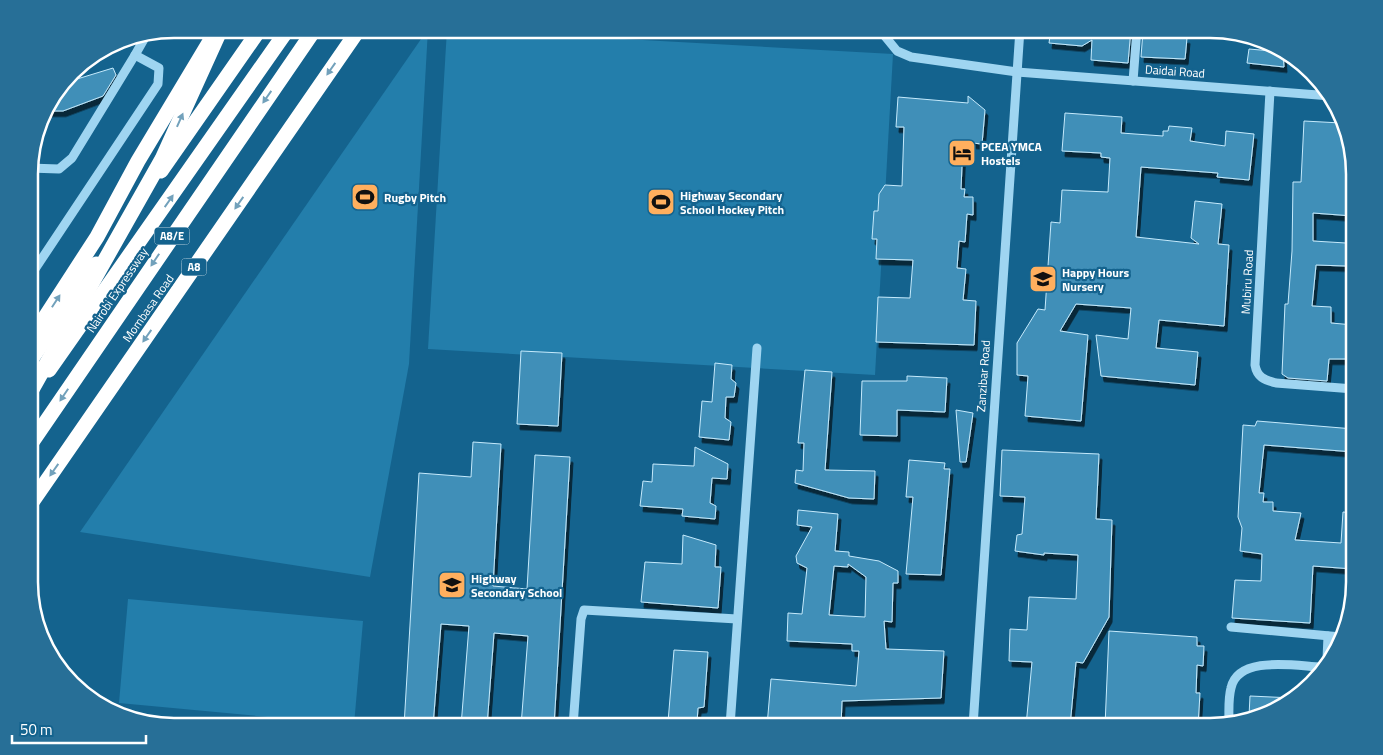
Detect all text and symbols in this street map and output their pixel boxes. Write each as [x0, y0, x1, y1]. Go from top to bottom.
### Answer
street label: Daidai Road [1144, 59, 1206, 83]
one-way arrow [326, 62, 336, 76]
one-way arrow [262, 91, 272, 104]
one-way arrow [176, 113, 184, 127]
place label: PCEA YMCA Hostels [981, 137, 1043, 170]
hotel icon: PCEA YMCA Hostels [947, 138, 977, 168]
sports icon: Rugby Pitch [350, 182, 380, 212]
place label: Highway Secondary School Hockey Pitch [680, 186, 784, 219]
sports icon: Highway Secondary School Hockey Pitch [646, 187, 676, 217]
place label: Rugby Pitch [384, 188, 446, 207]
one-way arrow [164, 194, 174, 208]
one-way arrow [234, 196, 244, 209]
road number: A8/E [154, 228, 190, 245]
street label: Nairobi Expressway [81, 243, 153, 336]
street label: Mubiru Road [1236, 249, 1258, 315]
one-way arrow [151, 254, 160, 267]
road number: A8 [182, 258, 206, 276]
place label: Happy Hours Nursery [1062, 263, 1129, 296]
school or university icon: Happy Hours Nursery [1028, 264, 1058, 294]
street label: Mombasa Road [118, 270, 178, 346]
one-way arrow [51, 295, 61, 308]
one-way arrow [142, 330, 152, 343]
street label: Zanzibar Road [971, 339, 995, 413]
one-way arrow [59, 388, 69, 401]
one-way arrow [49, 463, 59, 477]
place label: Highway Secondary School [471, 569, 562, 602]
school or university icon: Highway Secondary School [437, 570, 467, 600]
scale bar [12, 712, 146, 744]
text: 50 m [20, 718, 53, 741]

